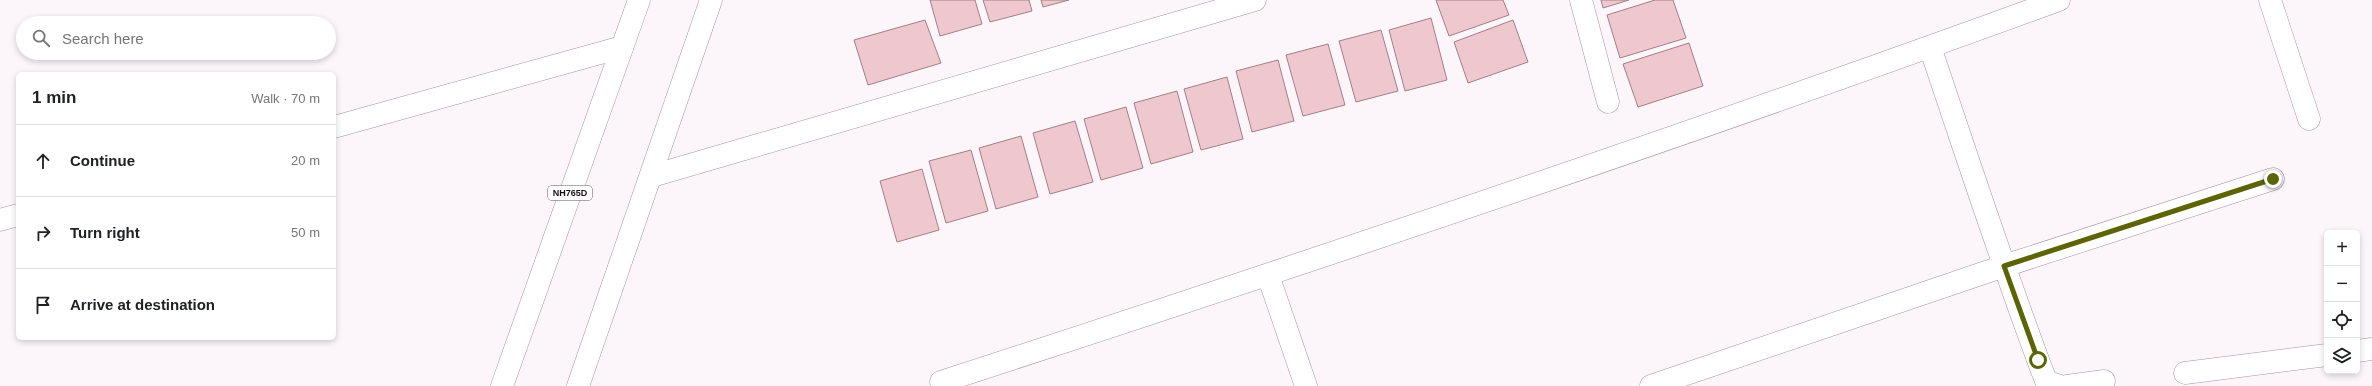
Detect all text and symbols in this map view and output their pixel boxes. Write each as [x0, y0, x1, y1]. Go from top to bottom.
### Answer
search box [16, 16, 336, 60]
icon: search [30, 27, 52, 49]
text: Search here [62, 30, 144, 47]
text: 1 min [32, 88, 76, 107]
text: Walk · 70 m [251, 91, 320, 106]
icon: ahead [32, 150, 54, 172]
text: Continue [70, 152, 135, 169]
text: 20 m [291, 153, 320, 168]
route end [2264, 170, 2282, 188]
road number: NH765D [548, 186, 592, 200]
icon: right [32, 222, 54, 244]
text: Turn right [70, 224, 140, 241]
text: 50 m [291, 225, 320, 240]
map controls [2324, 230, 2360, 374]
button: + [2324, 230, 2360, 266]
button: − [2324, 266, 2360, 302]
icon: arrive [32, 294, 54, 316]
text: Arrive at destination [70, 296, 215, 313]
button: locate [2324, 302, 2360, 338]
button: layers [2324, 338, 2360, 374]
route start [2029, 351, 2047, 369]

